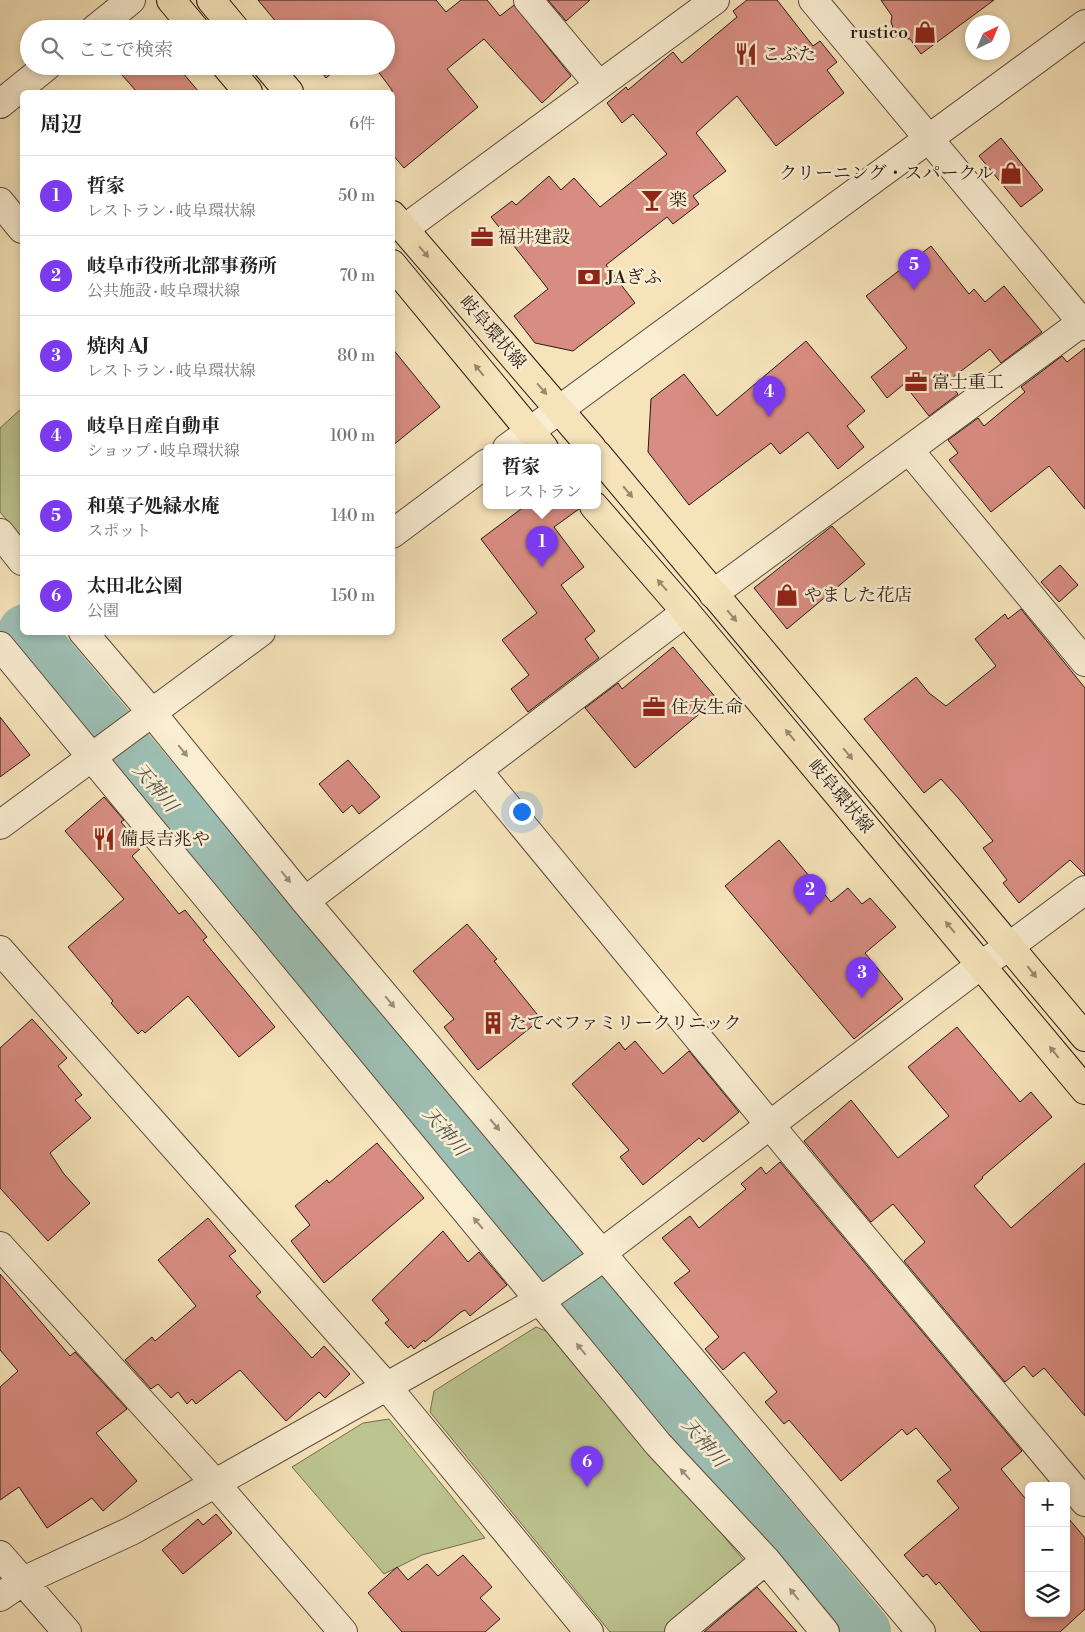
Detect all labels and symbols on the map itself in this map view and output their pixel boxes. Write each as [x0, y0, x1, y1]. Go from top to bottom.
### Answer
north arrow [965, 15, 1010, 60]
shop icon: rustico [912, 19, 938, 45]
place label: rustico [850, 21, 908, 44]
restaurant icon: こぶた [733, 41, 759, 67]
place label: こぶた [762, 43, 816, 66]
shop icon: クリーニング・スパークル [998, 160, 1024, 186]
place label: クリーニング・スパークル [779, 162, 994, 185]
bar icon: 楽 [639, 187, 665, 213]
place label: 楽 [669, 189, 687, 212]
office icon: 福井建設 [469, 224, 495, 250]
place label: 福井建設 [498, 226, 570, 249]
one-way arrow [418, 246, 430, 258]
pin: 5 [898, 249, 930, 290]
bank icon: JAぎふ [576, 264, 602, 290]
place label: JAぎふ [605, 266, 662, 289]
street label: 岐阜環状線 [454, 291, 531, 374]
one-way arrow [474, 364, 485, 377]
office icon: 富士重工 [903, 369, 929, 395]
place label: 富士重工 [932, 371, 1004, 394]
pin: 4 [753, 376, 785, 417]
one-way arrow [536, 382, 548, 394]
one-way arrow [623, 485, 634, 498]
pin: 1 [526, 526, 558, 567]
one-way arrow [656, 579, 668, 591]
shop icon: やました花店 [774, 582, 800, 608]
place label: やました花店 [804, 584, 912, 607]
one-way arrow [727, 610, 738, 623]
office icon: 住友生命 [641, 694, 667, 720]
place label: 住友生命 [671, 696, 743, 719]
one-way arrow [784, 729, 795, 742]
one-way arrow [178, 744, 189, 757]
one-way arrow [843, 747, 854, 760]
street label: 岐阜環状線 [803, 754, 878, 838]
water label: 天神川 [128, 758, 184, 819]
your location [509, 799, 535, 825]
restaurant icon: 備長吉兆や [91, 826, 117, 852]
place label: 備長吉兆や [120, 828, 210, 851]
one-way arrow [280, 871, 291, 884]
pin: 2 [794, 874, 826, 915]
one-way arrow [945, 920, 956, 933]
pin: 3 [846, 957, 878, 998]
one-way arrow [1026, 965, 1037, 978]
one-way arrow [385, 995, 396, 1008]
building icon: たてべファミリークリニック [480, 1010, 506, 1036]
place label: たてべファミリークリニック [509, 1012, 742, 1035]
one-way arrow [1049, 1046, 1060, 1058]
water label: 天神川 [418, 1102, 474, 1163]
one-way arrow [490, 1119, 501, 1132]
one-way arrow [473, 1217, 484, 1229]
one-way arrow [575, 1343, 586, 1356]
water label: 天神川 [677, 1413, 733, 1474]
pin: 6 [571, 1446, 603, 1487]
one-way arrow [679, 1468, 691, 1480]
one-way arrow [788, 1588, 799, 1601]

